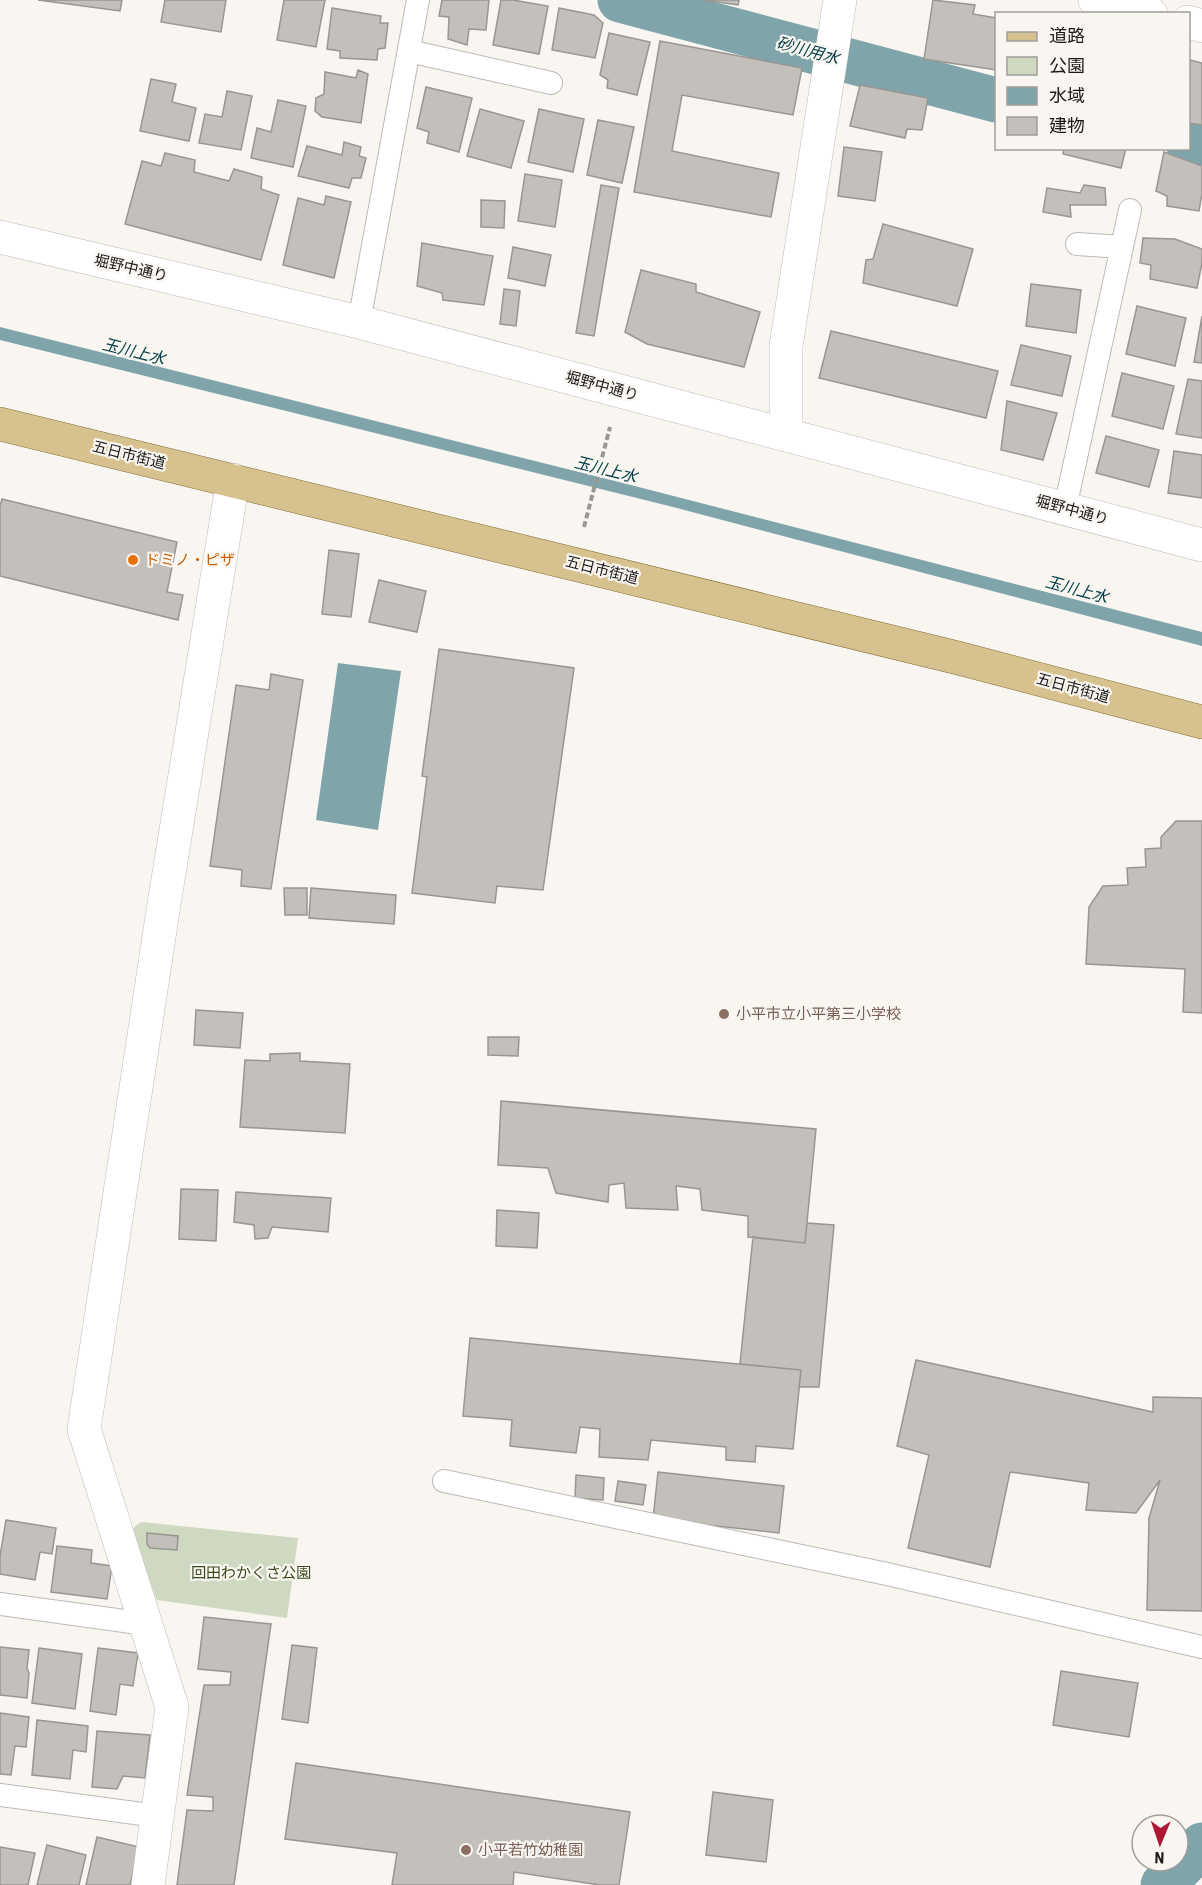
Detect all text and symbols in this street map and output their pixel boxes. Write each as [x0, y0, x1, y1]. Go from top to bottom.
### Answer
legend [995, 12, 1190, 150]
text: 道路 [1049, 25, 1085, 46]
water label: 砂川用水 [774, 33, 843, 68]
text: 公園 [1049, 55, 1085, 76]
text: 水域 [1049, 85, 1085, 106]
text: 建物 [1049, 115, 1085, 136]
street label: 堀野中通り [92, 251, 170, 285]
water label: 玉川上水 [101, 335, 169, 369]
street label: 堀野中通り [563, 368, 641, 404]
street label: 五日市街道 [90, 437, 168, 473]
water label: 玉川上水 [573, 453, 641, 487]
street label: 堀野中通り [1033, 492, 1111, 528]
place label: ドミノ・ピザ [145, 551, 235, 569]
street label: 五日市街道 [563, 552, 641, 588]
marker: ドミノ・ピザ [126, 553, 140, 567]
water label: 玉川上水 [1043, 572, 1112, 607]
street label: 五日市街道 [1034, 670, 1112, 706]
place label: 小平市立小平第三小学校 [736, 1005, 901, 1023]
marker: 小平市立小平第三小学校 [717, 1007, 731, 1021]
park label: 回田わかくさ公園 [191, 1564, 311, 1582]
north arrow [1130, 1813, 1190, 1873]
place label: 小平若竹幼稚園 [478, 1841, 583, 1859]
marker: 小平若竹幼稚園 [459, 1843, 473, 1857]
text: N [1154, 1848, 1165, 1867]

